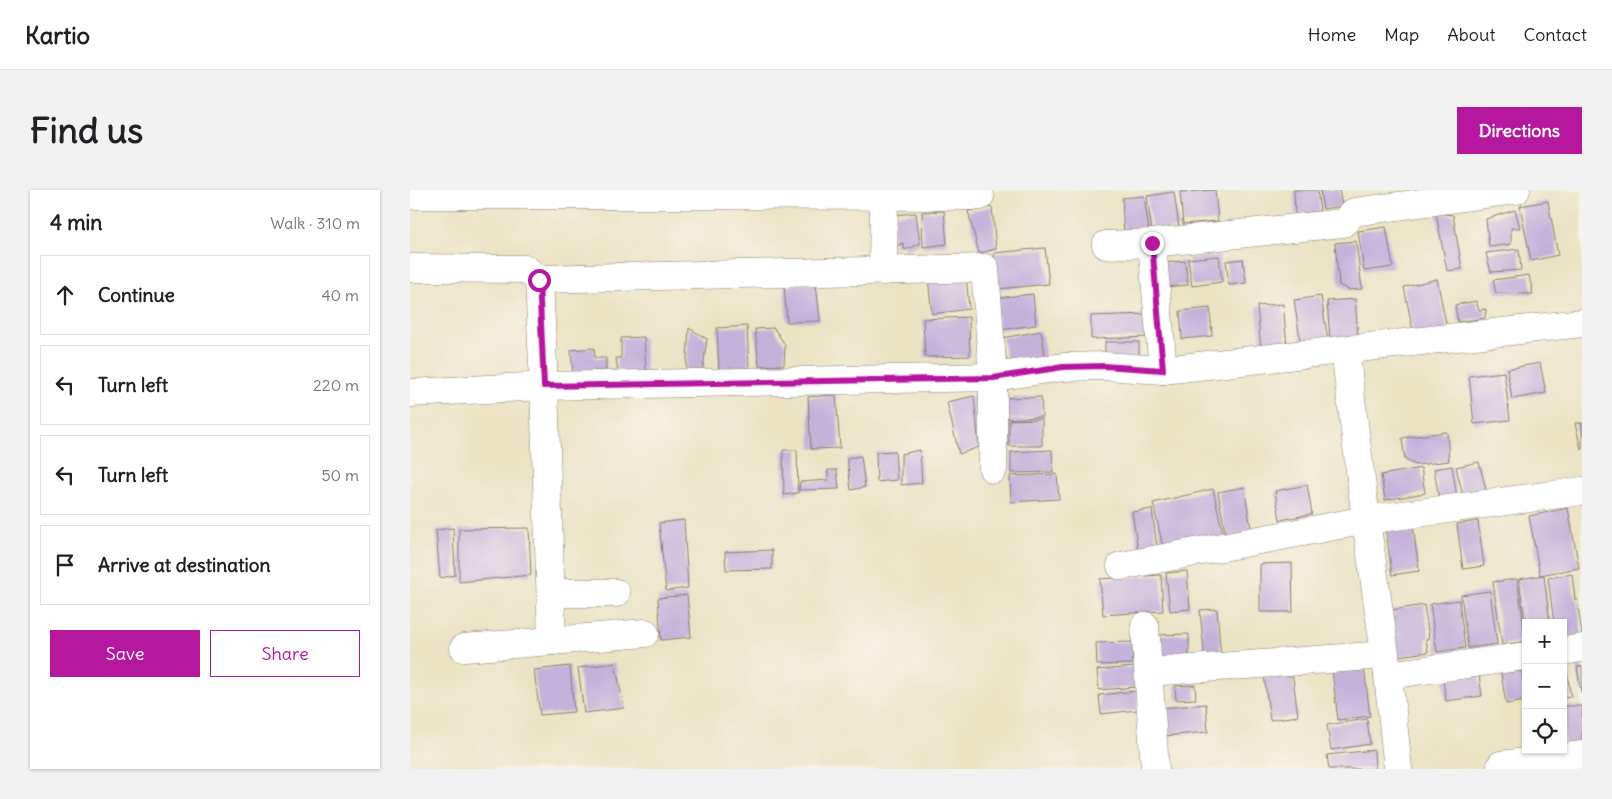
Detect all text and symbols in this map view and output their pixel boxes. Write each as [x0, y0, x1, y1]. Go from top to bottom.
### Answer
text: Kartio [25, 20, 90, 50]
text: Home [1308, 23, 1356, 46]
text: Map [1384, 23, 1419, 46]
text: About [1447, 23, 1495, 46]
text: Contact [1523, 23, 1587, 46]
button: Directions [1457, 107, 1582, 154]
text: Find us [30, 108, 143, 152]
text: 4 min [50, 209, 102, 236]
text: Walk · 310 m [270, 213, 360, 233]
route end [1141, 232, 1164, 255]
route start [528, 269, 551, 292]
icon: ahead [51, 281, 79, 309]
text: Continue [98, 283, 175, 307]
text: 40 m [321, 285, 359, 305]
icon: left [51, 371, 79, 399]
text: Turn left [98, 373, 168, 397]
text: 220 m [313, 375, 359, 395]
icon: left [51, 461, 79, 489]
text: Turn left [98, 463, 168, 487]
text: 50 m [321, 465, 359, 485]
icon: arrive [51, 551, 79, 579]
text: Arrive at destination [98, 553, 271, 577]
map controls [1522, 619, 1567, 754]
button: + [1522, 619, 1567, 664]
button: Save [50, 630, 200, 677]
button: Share [210, 630, 360, 677]
button: − [1522, 664, 1567, 709]
button: locate [1522, 709, 1567, 754]

